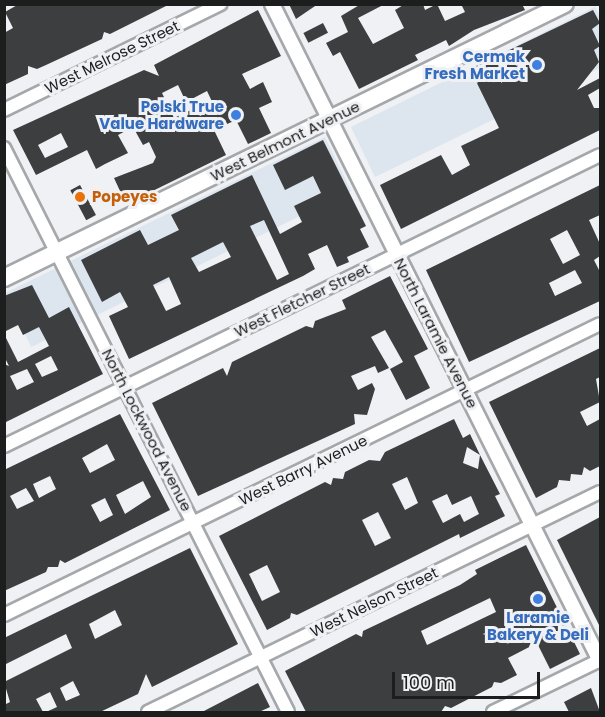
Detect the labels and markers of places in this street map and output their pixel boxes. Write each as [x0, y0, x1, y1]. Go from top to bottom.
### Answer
place label: Cermak Fresh Market [425, 47, 525, 82]
marker: Cermak Fresh Market [530, 58, 544, 72]
place label: Polski True Value Hardware [99, 97, 224, 132]
marker: Polski True Value Hardware [229, 108, 243, 122]
place label: Popeyes [92, 188, 157, 206]
marker: Popeyes [73, 190, 87, 204]
marker: Laramie Bakery & Deli [531, 592, 545, 606]
place label: Laramie Bakery & Deli [487, 608, 589, 643]

